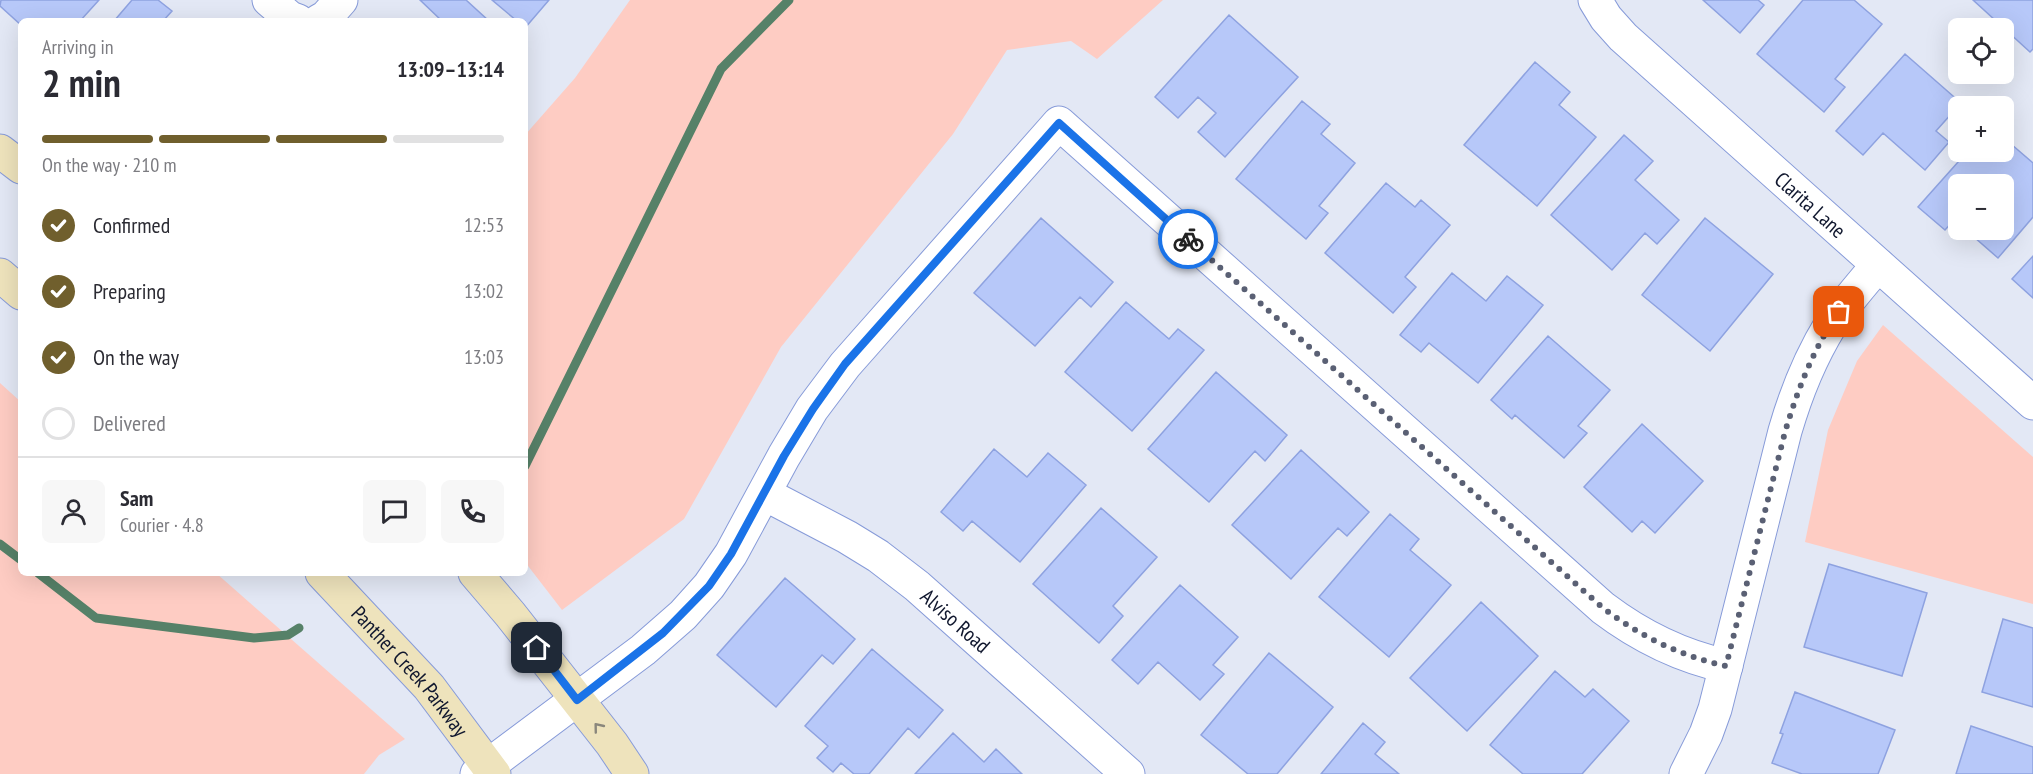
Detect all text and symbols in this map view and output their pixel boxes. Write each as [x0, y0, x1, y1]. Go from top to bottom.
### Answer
map controls [1948, 18, 2014, 240]
button: locate [1948, 18, 2014, 84]
text: Arriving in [42, 34, 114, 60]
text: 13:09–13:14 [397, 55, 504, 83]
text: 2 min [42, 57, 121, 108]
button: + [1948, 96, 2014, 162]
text: On the way · 210 m [42, 152, 177, 178]
street label: Clarita Lane [1769, 165, 1852, 243]
button: − [1948, 174, 2014, 240]
icon: check [42, 209, 75, 242]
courier [1158, 209, 1218, 269]
text: Confirmed [93, 211, 170, 239]
text: 12:53 [464, 212, 504, 238]
icon: bike [1172, 223, 1205, 256]
icon: check [42, 275, 75, 308]
text: Preparing [93, 277, 166, 305]
text: 13:02 [464, 278, 504, 304]
pin [1813, 286, 1864, 337]
icon: bag [1822, 295, 1855, 328]
icon: check [42, 341, 75, 374]
text: On the way [93, 343, 179, 371]
text: 13:03 [464, 344, 504, 370]
text: Delivered [93, 409, 166, 437]
button: person [42, 480, 105, 543]
button: chat [363, 480, 426, 543]
button: phone [441, 480, 504, 543]
text: Sam [120, 484, 153, 512]
text: Courier · 4.8 [120, 512, 204, 538]
street label: Alviso Road [915, 582, 996, 659]
street label: Panther Creek Parkway [346, 600, 475, 742]
pin [511, 622, 562, 673]
icon: home [520, 631, 553, 664]
one-way arrow [594, 722, 605, 733]

